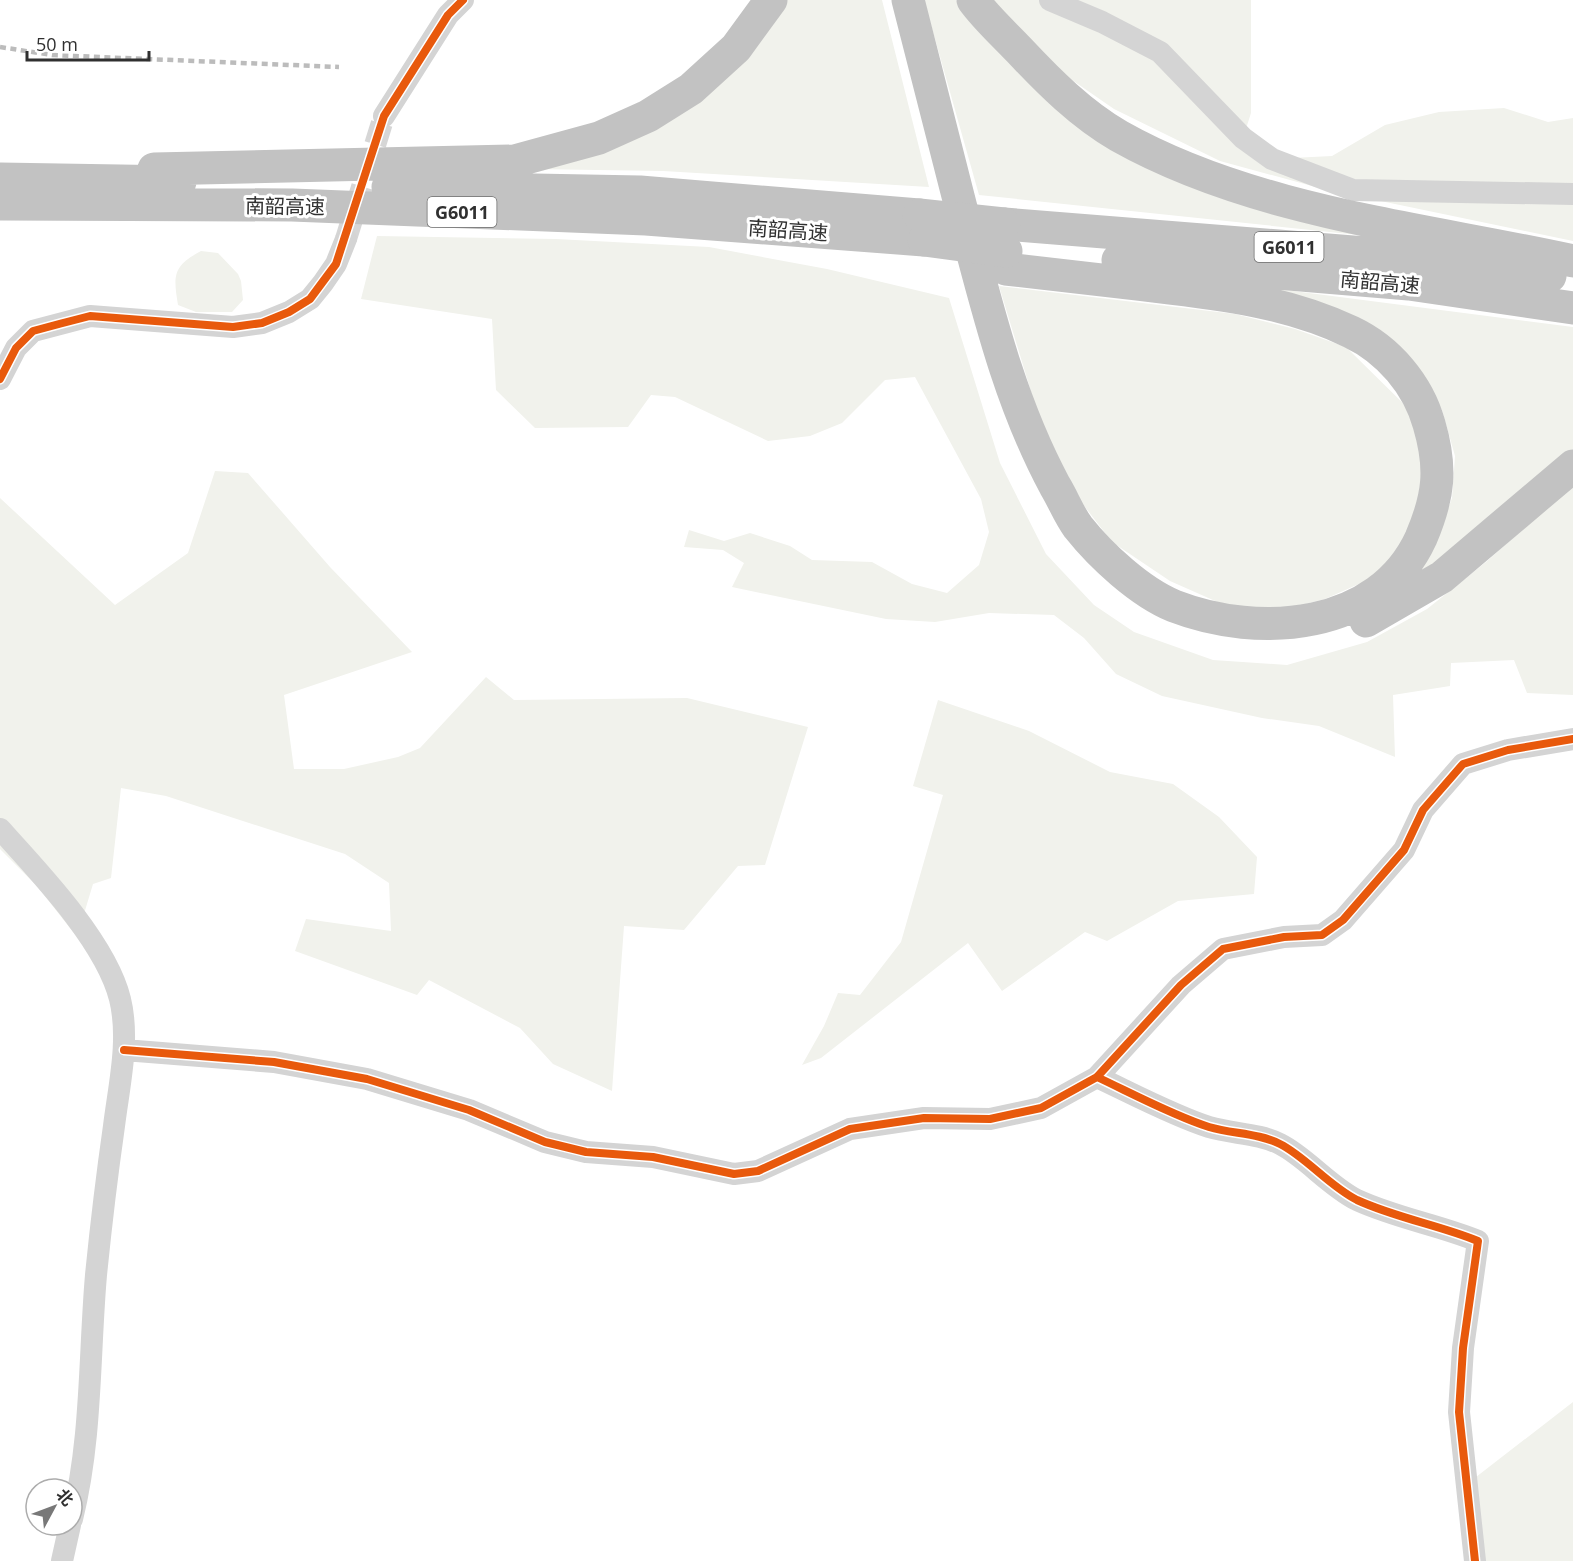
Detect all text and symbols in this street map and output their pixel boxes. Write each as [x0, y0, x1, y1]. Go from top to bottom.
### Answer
scale bar [27, 24, 148, 62]
text: 50 m [36, 32, 78, 56]
street label: 南韶高速 [245, 192, 325, 220]
road number: G6011 [428, 197, 496, 227]
street label: 南韶高速 [747, 214, 829, 246]
road number: G6011 [1254, 232, 1324, 262]
street label: 南韶高速 [1339, 265, 1421, 299]
north arrow [24, 1477, 84, 1537]
text: 北 [52, 1484, 79, 1510]

